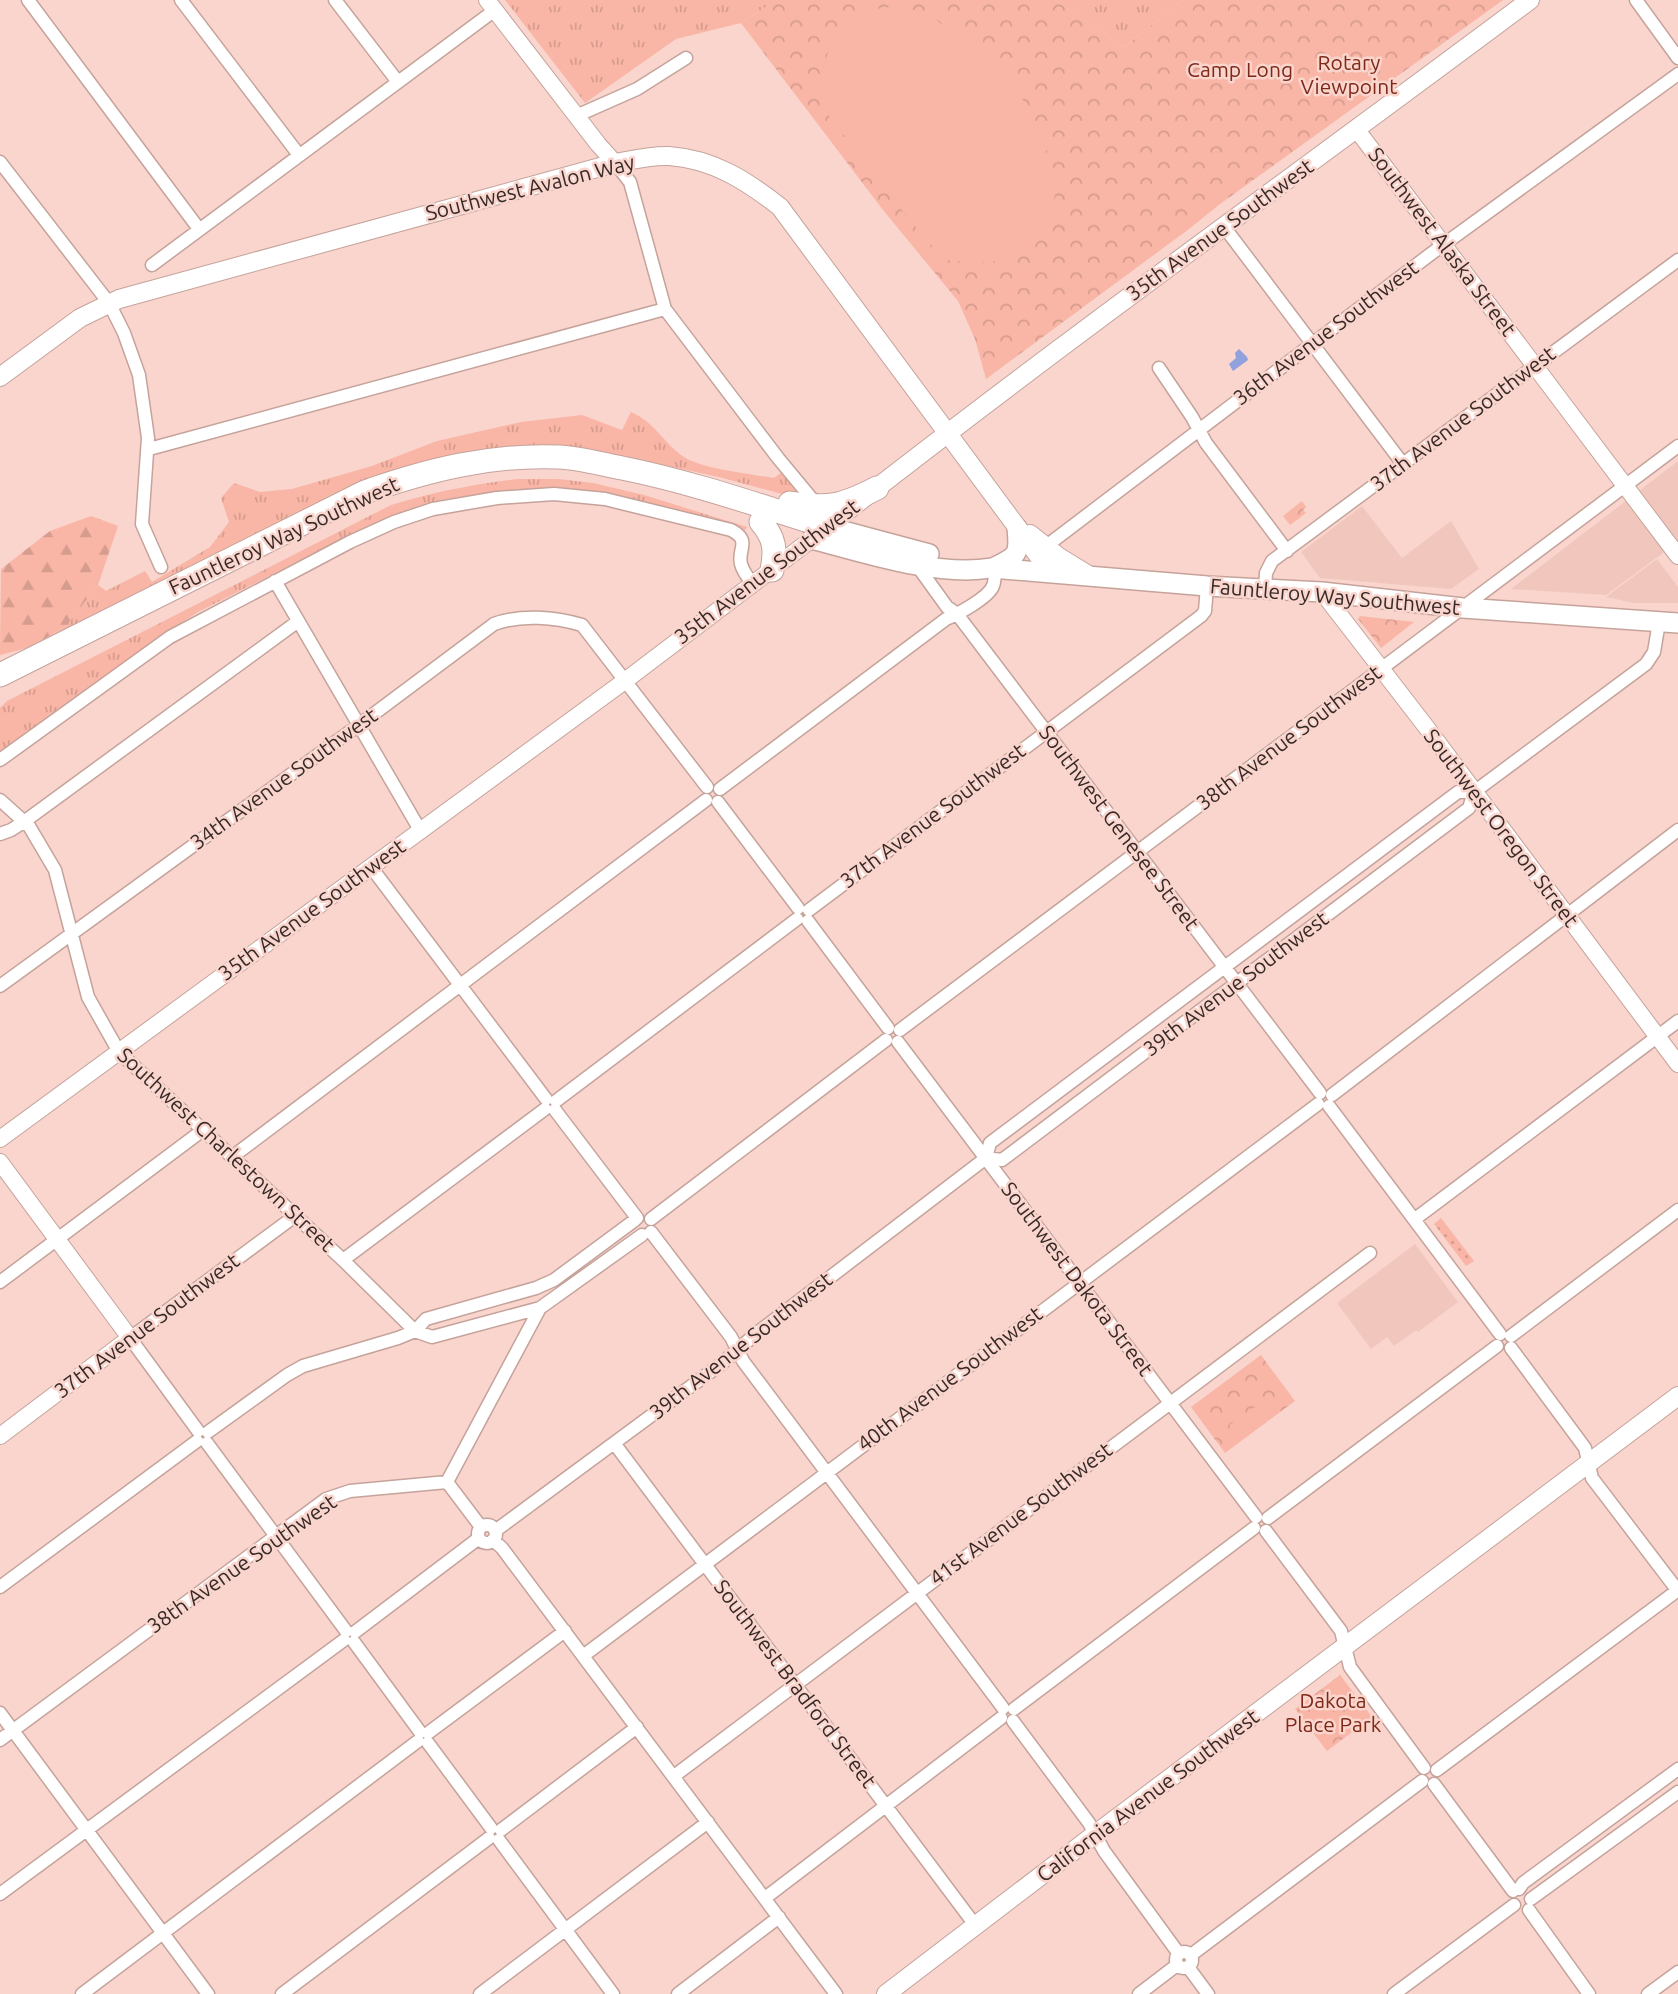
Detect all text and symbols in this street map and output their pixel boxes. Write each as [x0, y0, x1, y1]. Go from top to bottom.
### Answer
park label: Rotary Viewpoint [1301, 50, 1397, 98]
park label: Camp Long [1187, 57, 1293, 81]
street label: Southwest Alaska Street [1364, 143, 1521, 340]
street label: Southwest Avalon Way [423, 149, 637, 225]
street label: 35th Avenue Southwest [1121, 153, 1317, 305]
street label: 36th Avenue Southwest [1228, 255, 1422, 410]
street label: 37th Avenue Southwest [1365, 341, 1559, 496]
street label: Fauntleroy Way Southwest [165, 471, 402, 599]
street label: 35th Avenue Southwest [669, 494, 863, 649]
street label: Fauntleroy Way Southwest [1209, 573, 1461, 619]
street label: 38th Avenue Southwest [1191, 660, 1385, 815]
street label: 34th Avenue Southwest [185, 702, 381, 854]
street label: Southwest Genesee Street [1035, 720, 1205, 935]
street label: Southwest Oregon Street [1420, 724, 1584, 931]
street label: 37th Avenue Southwest [835, 738, 1029, 893]
street label: 35th Avenue Southwest [213, 833, 409, 985]
street label: 39th Avenue Southwest [1138, 906, 1332, 1061]
street label: Southwest Charlestown Street [113, 1042, 340, 1256]
street label: Southwest Dakota Street [997, 1177, 1158, 1380]
street label: 37th Avenue Southwest [49, 1248, 243, 1403]
street label: 39th Avenue Southwest [644, 1266, 836, 1424]
street label: 40th Avenue Southwest [852, 1301, 1046, 1456]
street label: 41st Avenue Southwest [924, 1437, 1116, 1590]
street label: 38th Avenue Southwest [142, 1489, 340, 1638]
street label: Southwest Bradford Street [710, 1575, 882, 1792]
park label: Dakota Place Park [1285, 1688, 1382, 1736]
street label: California Avenue Southwest [1032, 1704, 1263, 1886]

